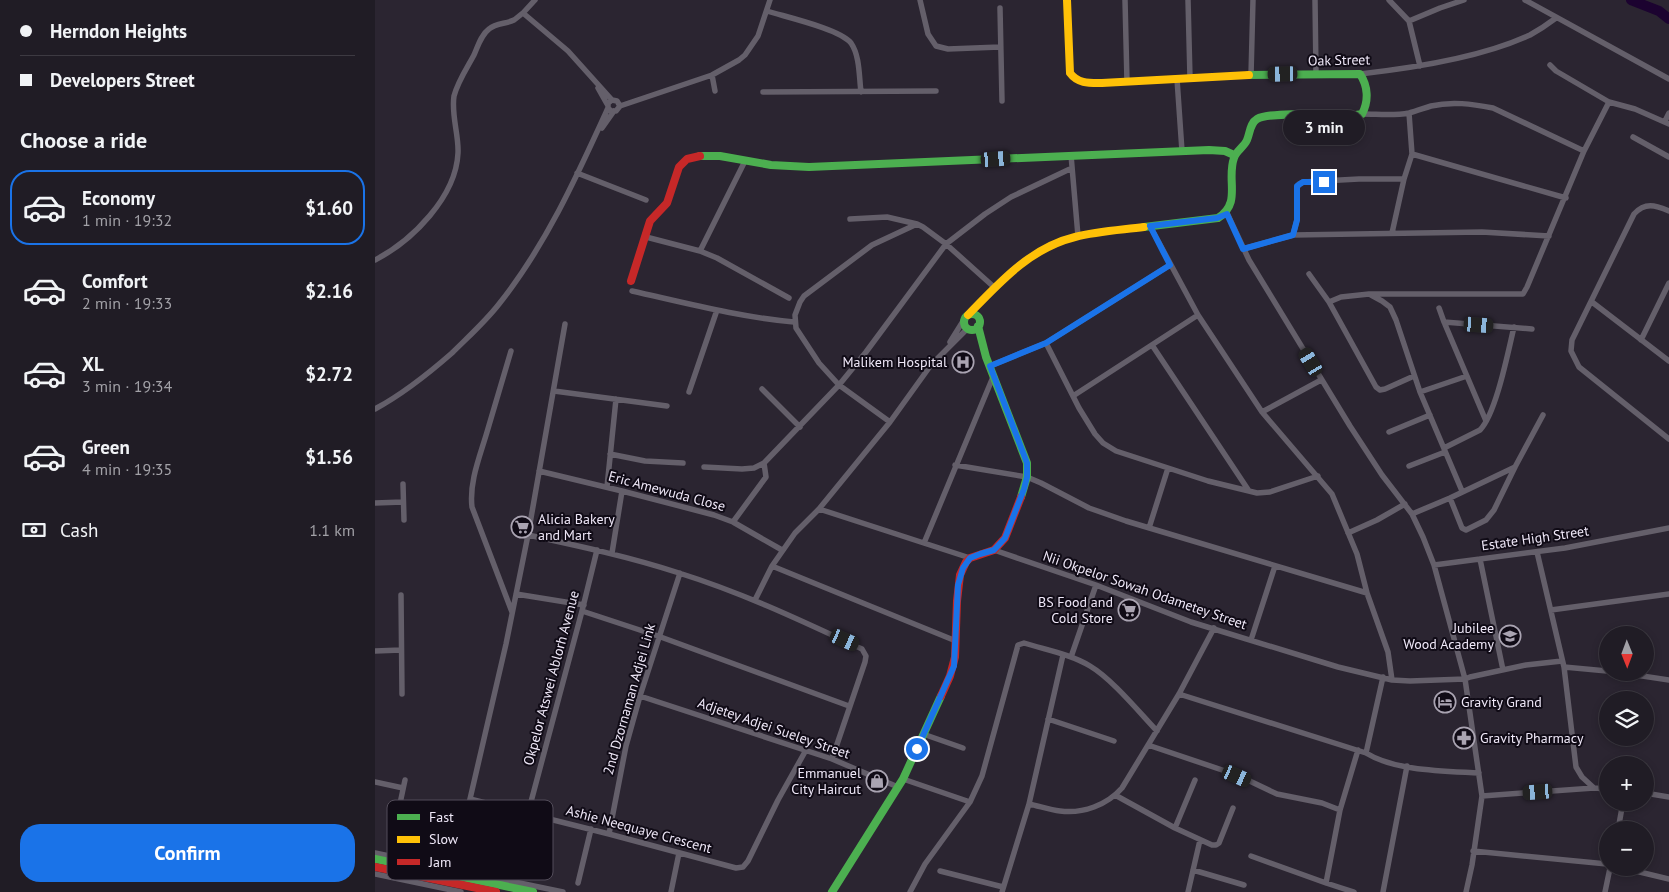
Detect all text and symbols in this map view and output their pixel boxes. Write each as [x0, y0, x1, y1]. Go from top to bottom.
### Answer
text: Herndon Heights [50, 19, 187, 43]
street label: Oak Street [1308, 50, 1371, 70]
car [1267, 66, 1298, 82]
text: Developers Street [50, 68, 195, 92]
callout: 3 min [1283, 110, 1365, 144]
text: 3 min [1304, 117, 1344, 137]
text: Choose a ride [20, 126, 147, 154]
car [980, 150, 1011, 168]
route end [1313, 171, 1335, 193]
icon: car [22, 185, 67, 230]
text: Economy [82, 186, 155, 210]
text: $1.60 [305, 196, 353, 220]
text: 1 min · 19:32 [82, 210, 172, 230]
icon: car [22, 268, 67, 313]
text: Comfort [82, 269, 148, 293]
text: $2.16 [305, 279, 353, 303]
text: 2 min · 19:33 [82, 293, 172, 313]
car [1463, 316, 1494, 334]
car [1296, 345, 1325, 379]
hospital icon: Malikem Hospital [951, 350, 975, 374]
icon: car [22, 351, 67, 396]
text: XL [82, 352, 104, 376]
place label: Malikem Hospital [842, 353, 947, 371]
text: $2.72 [305, 362, 353, 386]
text: 3 min · 19:34 [82, 376, 172, 396]
icon: car [22, 434, 67, 479]
text: Green [82, 435, 130, 459]
text: $1.56 [305, 445, 353, 469]
text: 4 min · 19:35 [82, 459, 172, 479]
street label: Eric Amewuda Close [606, 467, 728, 515]
place label: Alicia Bakery and Mart [538, 510, 615, 544]
supermarket icon: Alicia Bakery and Mart [510, 515, 534, 539]
icon: cash [20, 516, 48, 544]
text: Cash [60, 518, 98, 542]
text: 1.1 km [309, 520, 355, 540]
street label: Estate High Street [1480, 522, 1590, 554]
street label: Nii Okpelor Sowah Odametey Street [1041, 547, 1250, 634]
street label: Okpelor Atswei Ablorh Avenue [519, 589, 583, 767]
place label: BS Food and Cold Store [1038, 593, 1113, 627]
supermarket icon: BS Food and Cold Store [1117, 598, 1141, 622]
place label: Jubilee Wood Academy [1403, 619, 1494, 653]
street label: 2nd Dzornaman Adjei Link [599, 621, 659, 777]
school or university icon: Jubilee Wood Academy [1498, 624, 1522, 648]
north arrow [1599, 626, 1654, 681]
map controls [1599, 626, 1654, 876]
car [828, 627, 861, 653]
hotel icon: Gravity Grand [1433, 690, 1457, 714]
button: layers [1599, 691, 1654, 746]
street label: Adjetey Adjei Sueley Street [696, 693, 853, 763]
place label: Gravity Grand [1461, 693, 1542, 711]
pharmacy icon: Gravity Pharmacy [1452, 726, 1476, 750]
place label: Gravity Pharmacy [1480, 729, 1584, 747]
route start [906, 738, 928, 760]
button: + [1599, 756, 1654, 811]
car [1220, 763, 1253, 789]
place label: Emmanuel City Haircut [791, 764, 861, 798]
shop icon: Emmanuel City Haircut [865, 769, 889, 793]
car [1522, 783, 1553, 801]
legend [387, 800, 553, 880]
street label: Ashie Neequaye Crescent [564, 801, 714, 857]
text: Fast [429, 808, 454, 826]
button: − [1599, 821, 1654, 876]
button: Confirm [20, 824, 355, 882]
text: Slow [429, 830, 459, 848]
text: Jam [428, 853, 451, 871]

